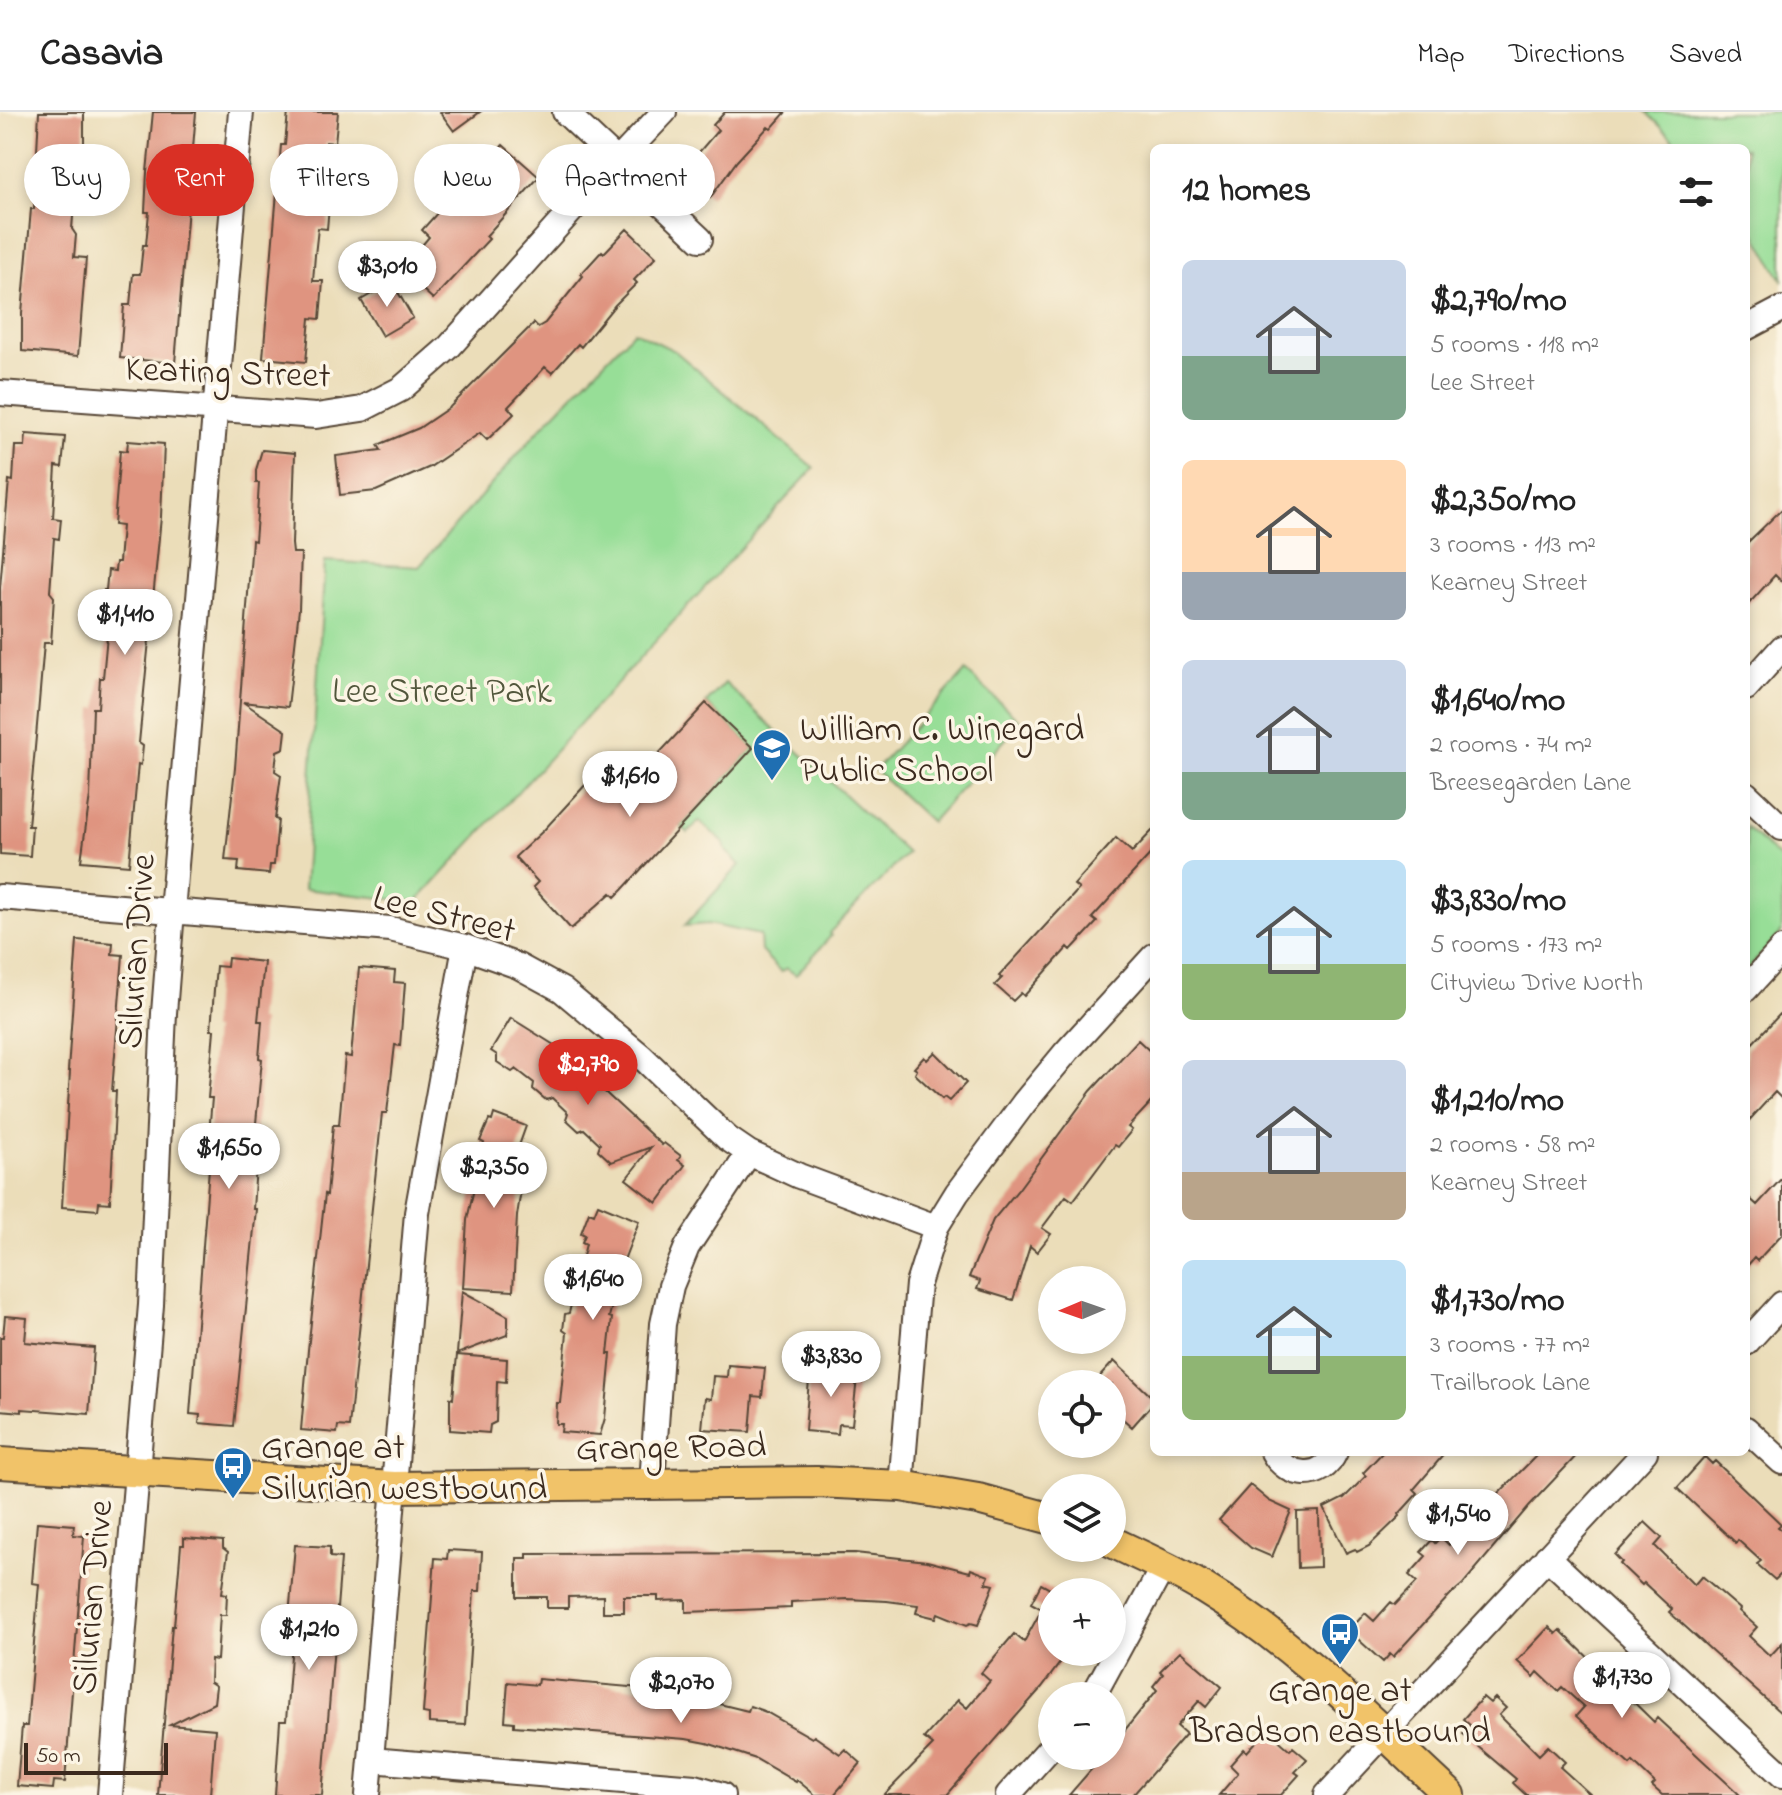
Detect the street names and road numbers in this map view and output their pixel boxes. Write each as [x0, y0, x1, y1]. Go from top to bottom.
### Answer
street label: Keating Street [124, 344, 331, 405]
street label: Silurian Drive [105, 851, 172, 1050]
street label: Lee Street [367, 873, 521, 960]
street label: Grange Road [575, 1421, 767, 1478]
street label: Silurian Drive [60, 1497, 129, 1697]

